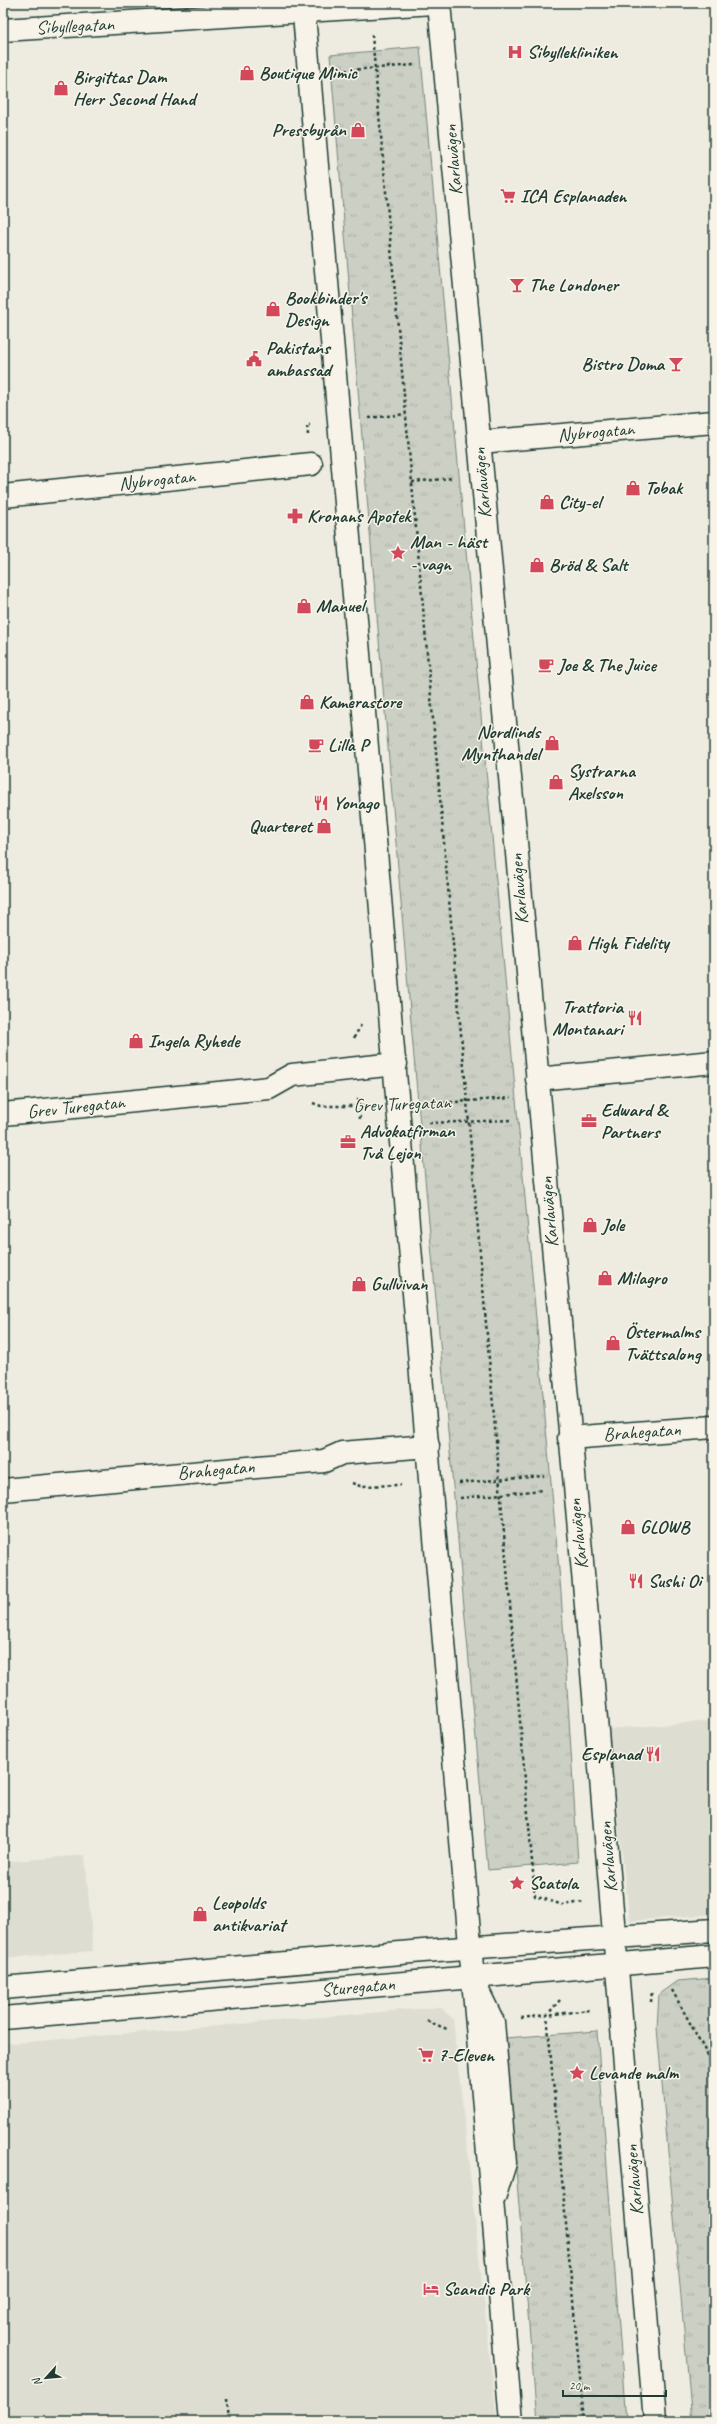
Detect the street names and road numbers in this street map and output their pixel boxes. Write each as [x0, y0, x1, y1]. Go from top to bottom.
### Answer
street label: Sibyllegatan [35, 12, 115, 40]
street label: Karlavägen [438, 123, 468, 196]
street label: Nybrogatan [557, 417, 637, 447]
street label: Karlavägen [467, 446, 497, 519]
street label: Nybrogatan [118, 464, 198, 496]
street label: Karlavägen [504, 852, 534, 925]
street label: Grev Turegatan [26, 1090, 127, 1124]
street label: Grev Turegatan [353, 1090, 453, 1118]
street label: Karlavägen [534, 1175, 564, 1248]
street label: Brahegatan [603, 1417, 682, 1447]
street label: Brahegatan [176, 1455, 256, 1485]
street label: Karlavägen [562, 1497, 594, 1570]
street label: Karlavägen [593, 1820, 623, 1893]
street label: Sturegatan [320, 1972, 396, 2002]
street label: Karlavägen [619, 2143, 649, 2216]

